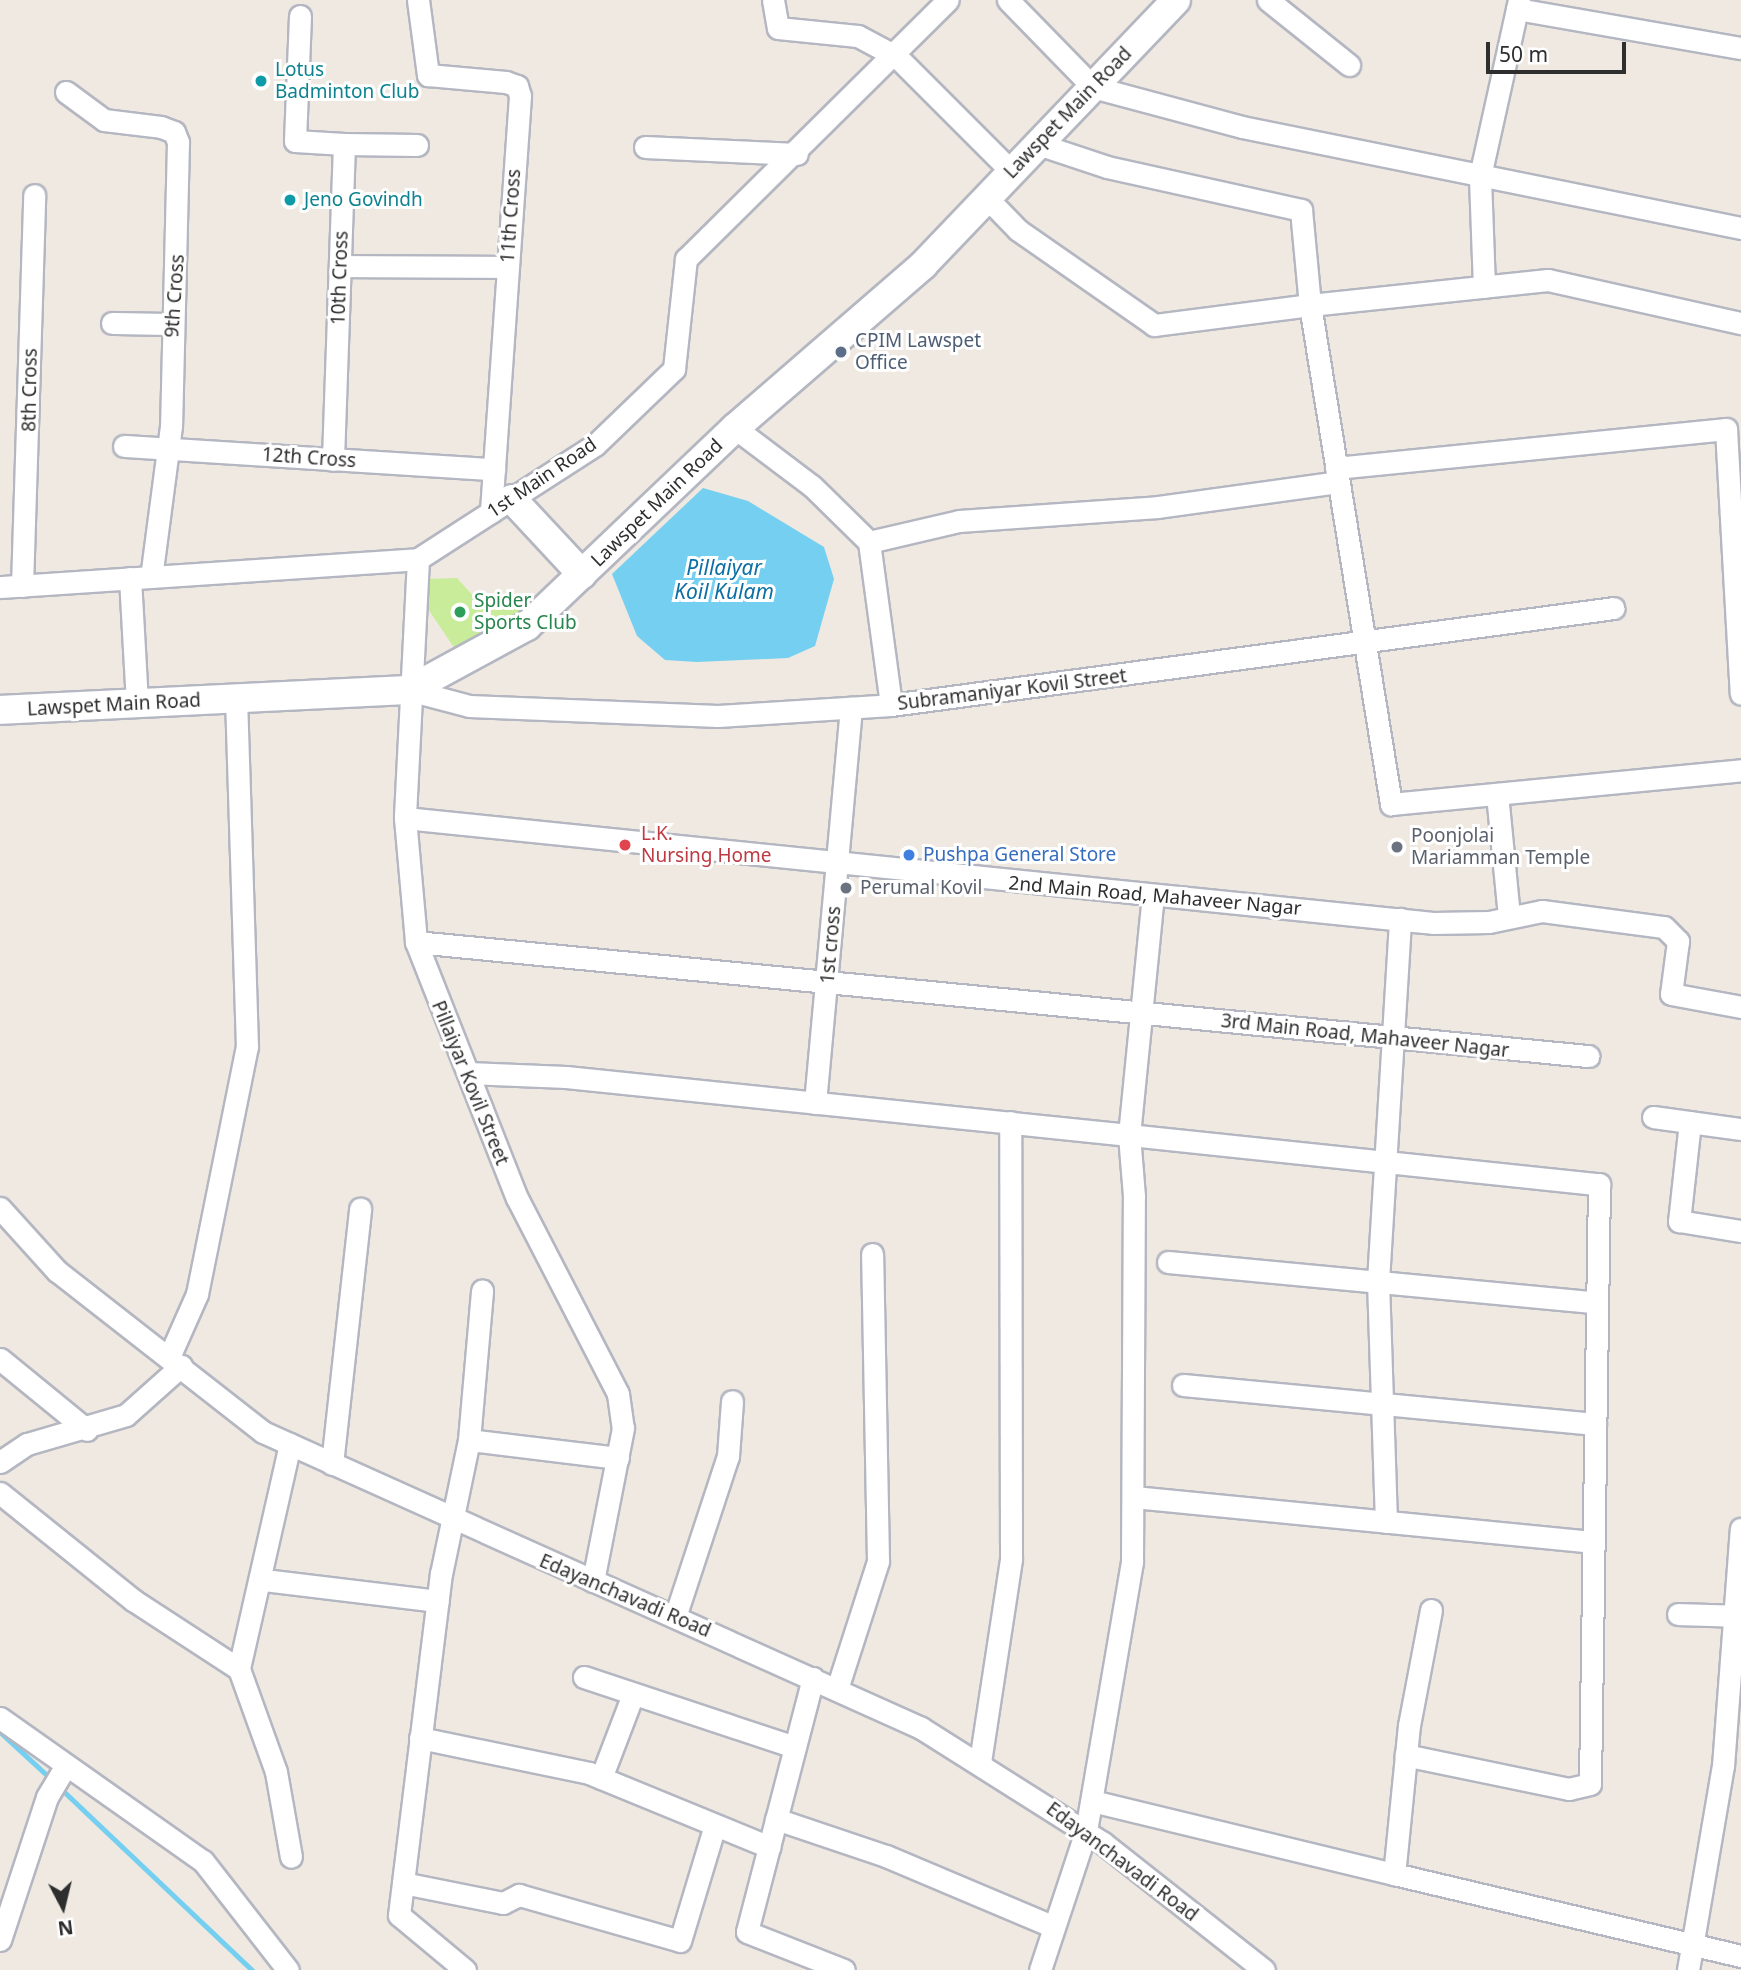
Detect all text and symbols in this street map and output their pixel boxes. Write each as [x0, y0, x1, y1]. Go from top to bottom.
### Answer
scale bar [1489, 28, 1629, 72]
text: 50 m [1499, 40, 1548, 68]
street label: Lawspet Main Road [999, 43, 1137, 183]
place label: Lotus Badminton Club [275, 59, 419, 103]
marker: Lotus Badminton Club [253, 73, 269, 89]
street label: 11th Cross [496, 168, 526, 264]
place label: Jeno Govindh [304, 189, 423, 211]
marker: Jeno Govindh [282, 192, 298, 208]
street label: 10th Cross [327, 230, 353, 326]
street label: 9th Cross [161, 254, 189, 338]
place label: CPIM Lawspet Office [855, 330, 981, 374]
marker: CPIM Lawspet Office [833, 344, 849, 360]
street label: 8th Cross [18, 348, 42, 432]
street label: 1st Main Road [483, 433, 601, 523]
street label: Lawspet Main Road [587, 434, 727, 572]
street label: 12th Cross [261, 443, 357, 473]
water label: Pillaiyar Koil Kulam [674, 554, 774, 604]
place label: Spider Sports Club [474, 590, 577, 634]
marker: Spider Sports Club [452, 604, 468, 620]
street label: Subramaniyar Kovil Street [896, 665, 1128, 715]
street label: Lawspet Main Road [27, 689, 201, 721]
place label: L.K. Nursing Home [641, 823, 771, 867]
place label: Poonjolai Mariamman Temple [1411, 825, 1590, 869]
marker: L.K. Nursing Home [615, 835, 635, 855]
marker: Poonjolai Mariamman Temple [1389, 839, 1405, 855]
place label: Pushpa General Store [923, 844, 1116, 866]
marker: Pushpa General Store [901, 847, 917, 863]
street label: 2nd Main Road, Mahaveer Nagar [1008, 872, 1302, 920]
place label: Perumal Kovil [860, 877, 982, 899]
marker: Perumal Kovil [838, 880, 854, 896]
street label: 1st cross [816, 905, 846, 985]
street label: Pillaiyar Kovil Street [427, 997, 513, 1169]
street label: 3rd Main Road, Mahaveer Nagar [1220, 1010, 1510, 1062]
street label: Edayanchavadi Road [536, 1550, 714, 1642]
street label: Edayanchavadi Road [1042, 1798, 1202, 1926]
north arrow [28, 1872, 98, 1942]
text: N [56, 1914, 75, 1942]

